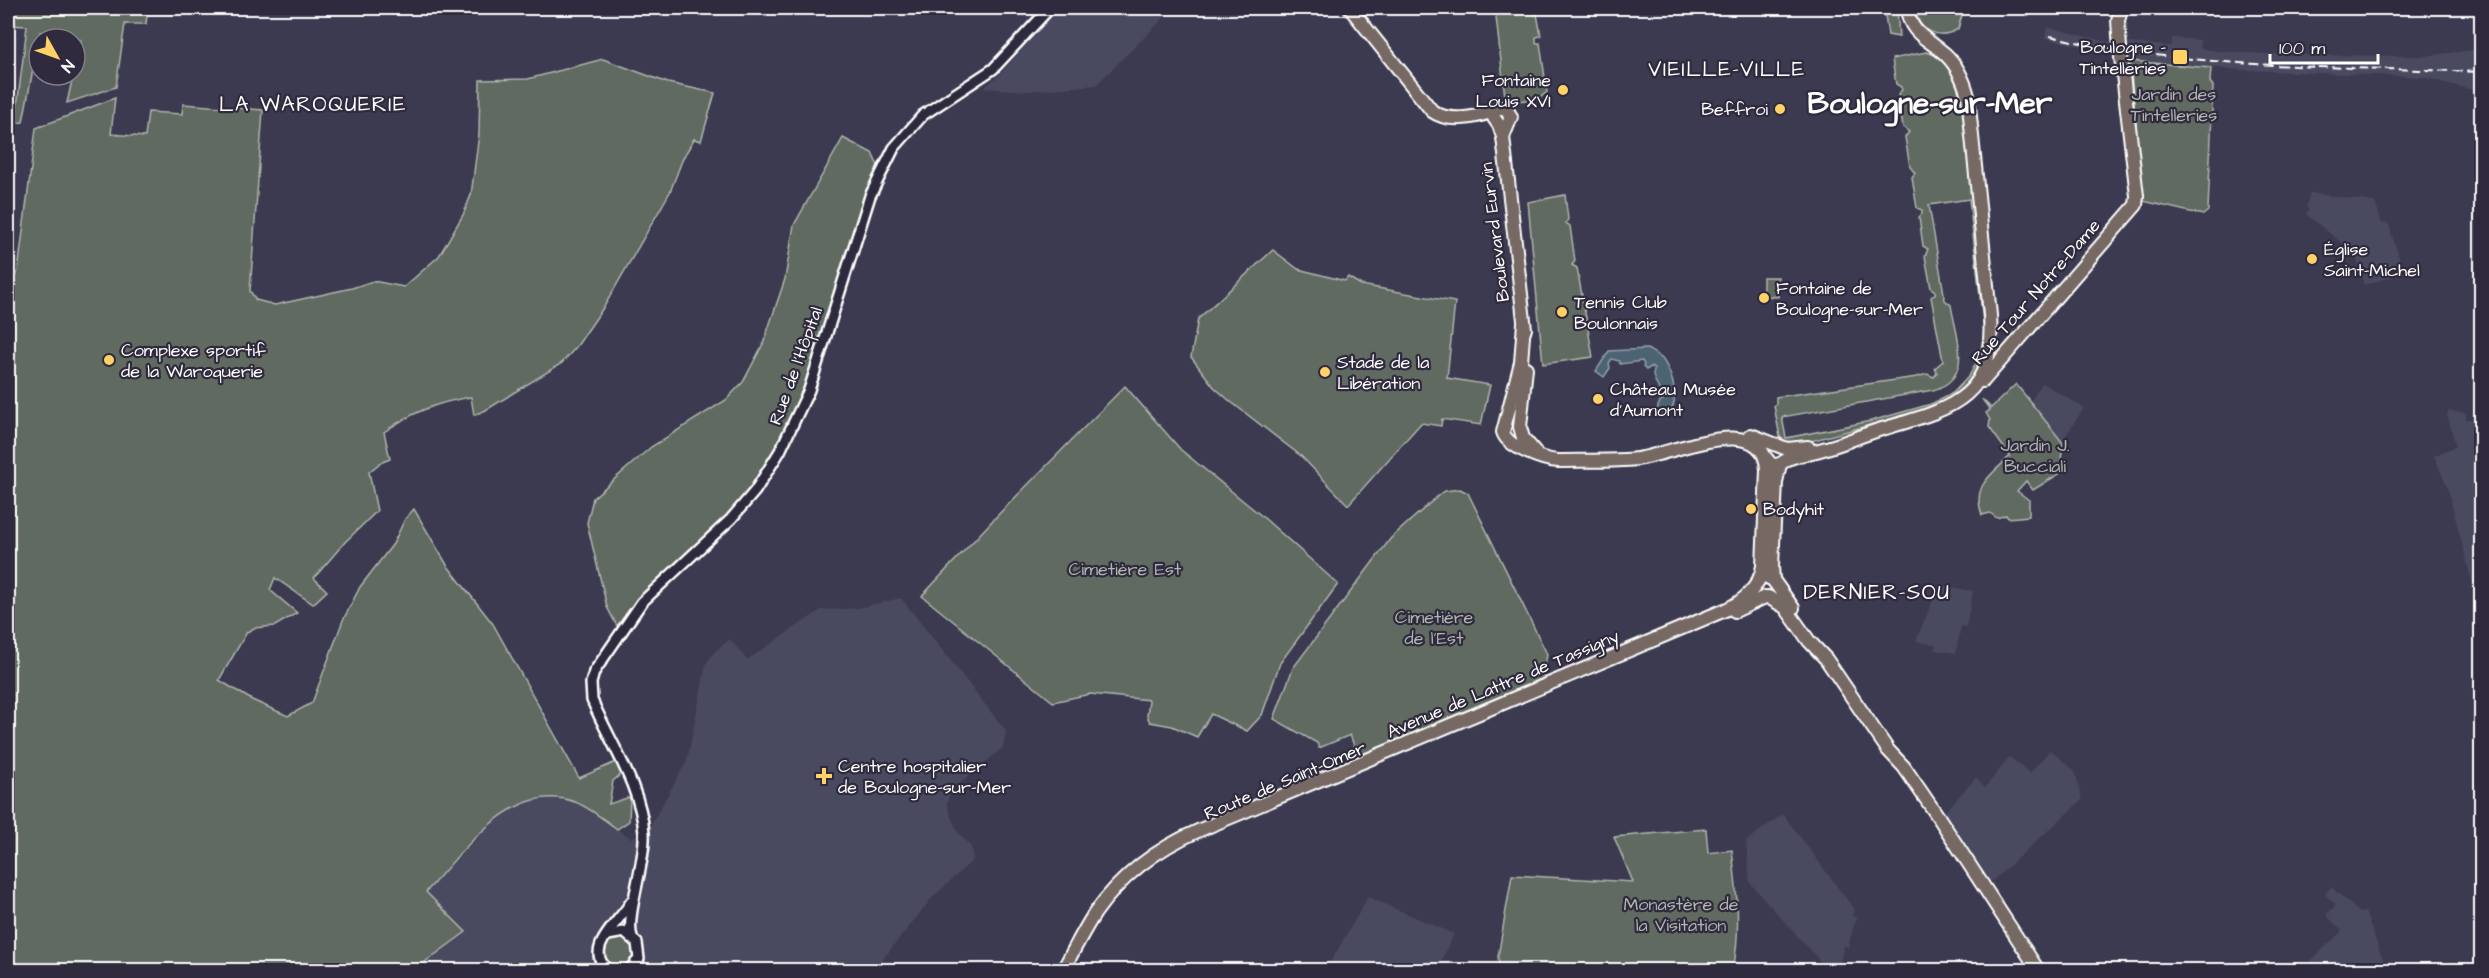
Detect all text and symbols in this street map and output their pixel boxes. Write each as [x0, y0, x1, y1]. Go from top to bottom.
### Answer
north arrow [27, 27, 87, 87]
scale bar [2270, 27, 2378, 65]
place label: Boulogne - Tintelleries [2079, 35, 2166, 81]
text: 100 m [2279, 36, 2325, 61]
marker: Boulogne - Tintelleries [2171, 48, 2189, 66]
text: N [56, 55, 79, 77]
district label: VIEILLE-VILLE [1648, 55, 1806, 84]
place label: Fontaine Louis XVI [1476, 68, 1551, 114]
park label: Jardin des Tintelleries [2131, 82, 2217, 128]
marker: Fontaine Louis XVI [1556, 83, 1570, 97]
district label: Boulogne-sur-Mer [1808, 83, 2053, 127]
district label: LA WAROQUERIE [219, 90, 407, 119]
place label: Beffroi [1701, 97, 1768, 122]
marker: Beffroi [1773, 102, 1787, 116]
street label: Boulevard Eurvin [1474, 161, 1516, 303]
street label: Rue Tour Notre-Dame [1966, 214, 2106, 370]
place label: Église Saint-Michel [2324, 237, 2420, 283]
marker: Église Saint-Michel [2305, 252, 2319, 266]
place label: Fontaine de Boulogne-sur-Mer [1776, 276, 1923, 323]
place label: Tennis Club Boulonnais [1574, 290, 1667, 336]
marker: Fontaine de Boulogne-sur-Mer [1757, 291, 1771, 305]
street label: Rue de l'Hôpital [763, 303, 829, 428]
marker: Tennis Club Boulonnais [1555, 305, 1569, 319]
place label: Complexe sportif de la Waroquerie [121, 338, 266, 384]
place label: Stade de la Libération [1337, 350, 1429, 396]
marker: Complexe sportif de la Waroquerie [102, 353, 116, 367]
marker: Stade de la Libération [1318, 365, 1332, 379]
place label: Château Musée d'Aumont [1610, 377, 1736, 423]
marker: Château Musée d'Aumont [1591, 392, 1605, 406]
park label: Jardin J. Bucciali [2001, 433, 2069, 479]
place label: Bodyhit [1763, 497, 1825, 523]
marker: Bodyhit [1744, 502, 1758, 516]
park label: Cimetière Est [1069, 557, 1182, 582]
district label: DERNIER-SOU [1803, 578, 1951, 607]
park label: Cimetière de l'Est [1395, 605, 1474, 651]
street label: Avenue de Lattre de Tassigny [1383, 624, 1624, 745]
street label: Route de Saint-Omer [1200, 736, 1370, 826]
place label: Centre hospitalier de Boulogne-sur-Mer [838, 754, 1011, 801]
marker: Centre hospitalier de Boulogne-sur-Mer [815, 767, 833, 785]
park label: Monastère de la Visitation [1623, 892, 1739, 938]

